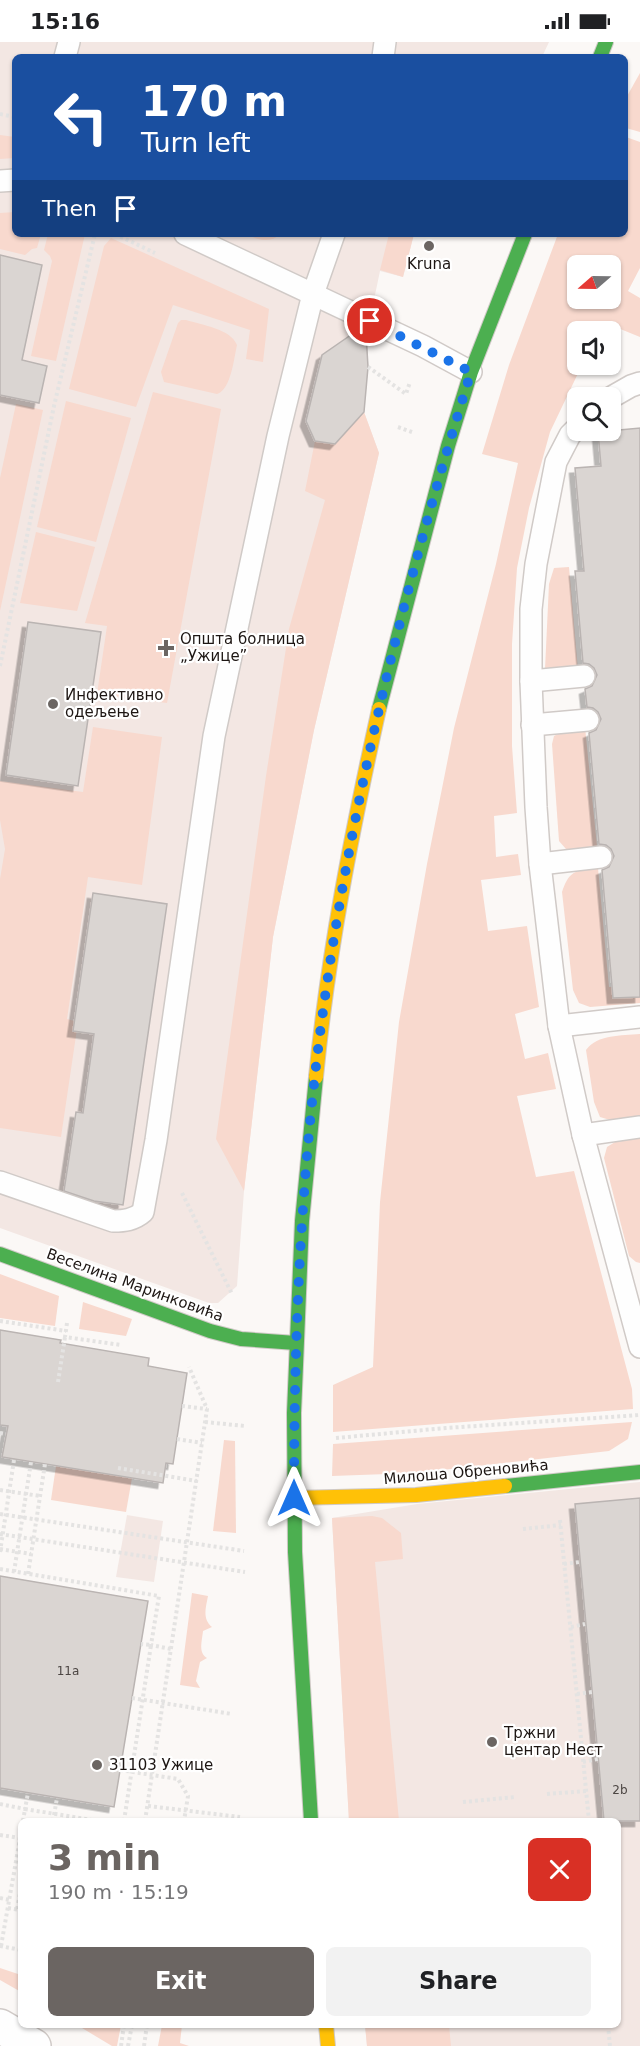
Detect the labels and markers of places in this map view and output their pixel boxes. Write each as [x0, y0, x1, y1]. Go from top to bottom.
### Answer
marker: Kruna [422, 239, 436, 253]
place label: Kruna [407, 255, 451, 273]
pin [344, 295, 395, 346]
place label: Општа болница „Ужице” [180, 630, 305, 665]
marker: Општа болница „Ужице” [157, 639, 175, 657]
place label: Инфективно одељење [65, 686, 163, 721]
marker: Инфективно одељење [46, 697, 60, 711]
place label: Тржни центар Нест [503, 1724, 603, 1759]
marker: Тржни центар Нест [485, 1735, 499, 1749]
place label: 31103 Ужице [109, 1756, 213, 1774]
marker: 31103 Ужице [90, 1758, 104, 1772]

